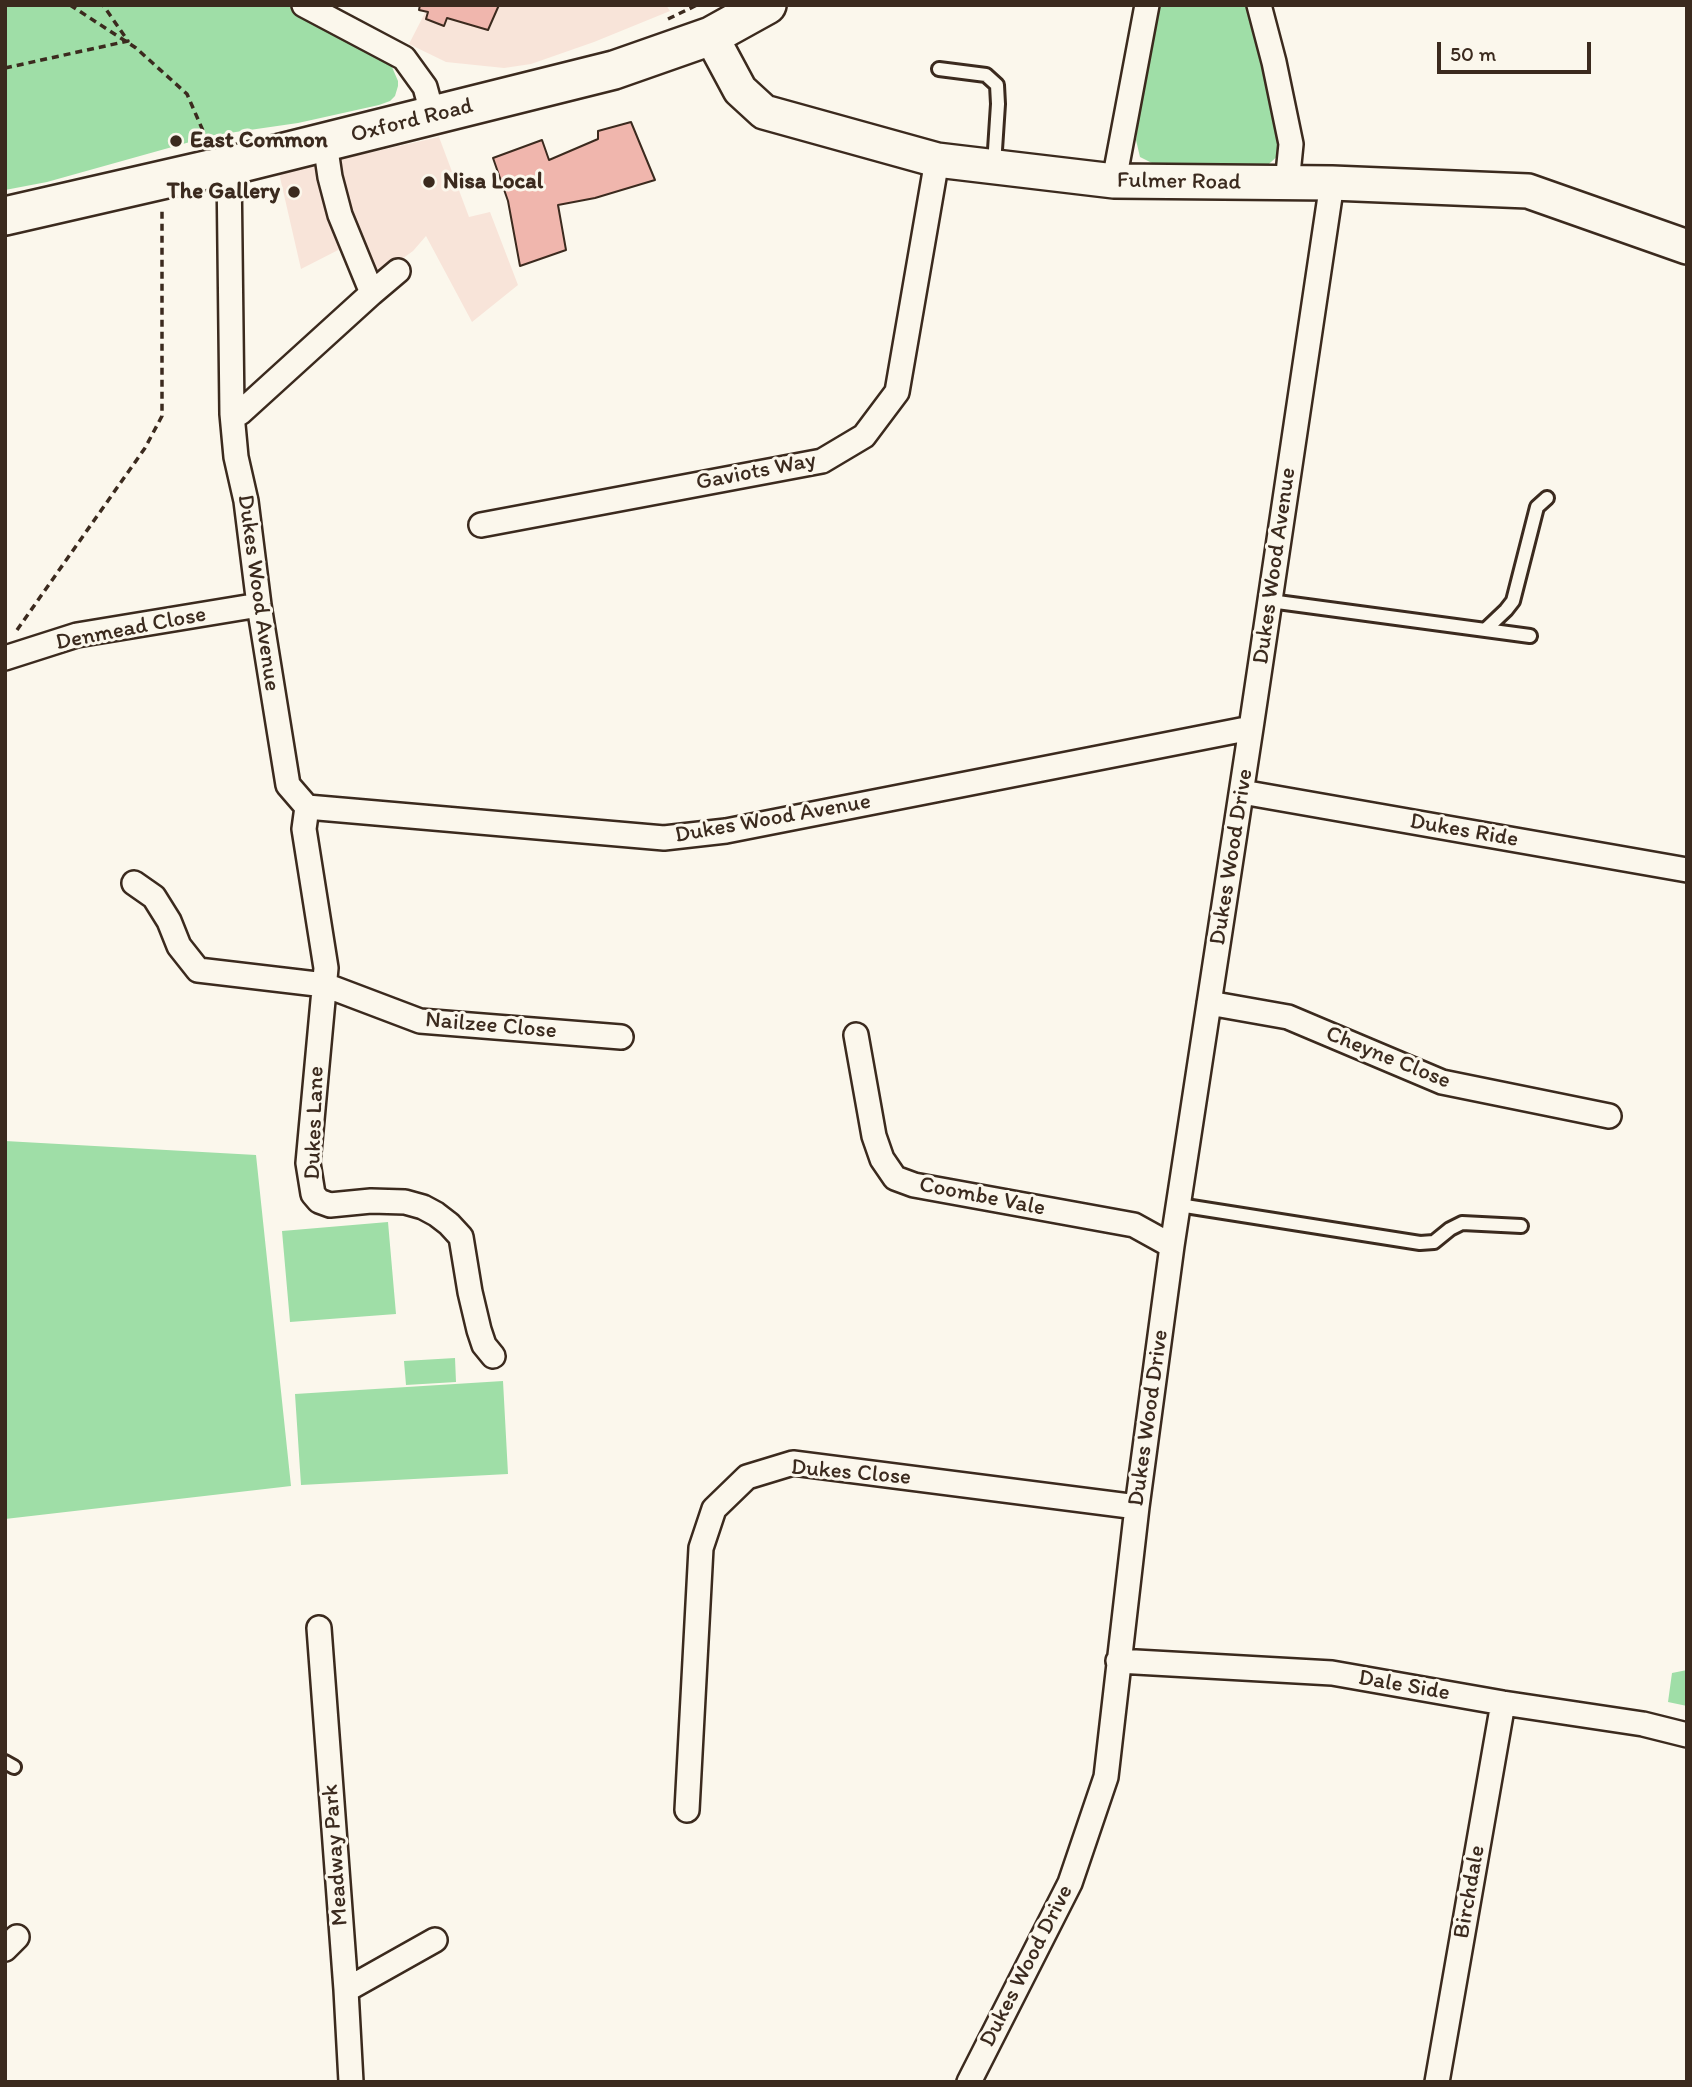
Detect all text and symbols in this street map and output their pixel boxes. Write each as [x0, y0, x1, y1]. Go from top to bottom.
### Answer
scale bar [1440, 28, 1594, 72]
text: 50 m [1450, 41, 1496, 66]
street label: Oxford Road [348, 93, 476, 149]
place label: East Common [190, 127, 328, 155]
marker: East Common [168, 133, 184, 149]
street label: Fulmer Road [1117, 167, 1241, 197]
place label: Nisa Local [443, 168, 543, 196]
marker: Nisa Local [421, 174, 437, 190]
place label: The Gallery [167, 178, 280, 206]
marker: The Gallery [286, 184, 302, 200]
street label: Gaviots Way [694, 447, 818, 497]
street label: Dukes Wood Avenue [1248, 466, 1302, 666]
street label: Dukes Wood Avenue [231, 493, 285, 693]
street label: Denmead Close [54, 601, 208, 657]
street label: Dukes Wood Drive [1204, 767, 1260, 947]
street label: Dukes Wood Avenue [673, 788, 873, 850]
street label: Dukes Ride [1408, 808, 1520, 854]
street label: Nailzee Close [424, 1007, 558, 1045]
street label: Cheyne Close [1321, 1020, 1455, 1096]
street label: Dukes Lane [299, 1066, 331, 1180]
street label: Coombe Vale [917, 1171, 1047, 1223]
street label: Dukes Wood Drive [1123, 1328, 1175, 1508]
street label: Dukes Close [790, 1454, 912, 1492]
street label: Dale Side [1356, 1664, 1452, 1708]
street label: Meadway Park [317, 1783, 355, 1927]
street label: Birchdale [1448, 1843, 1492, 1941]
street label: Dukes Wood Drive [974, 1880, 1080, 2052]

